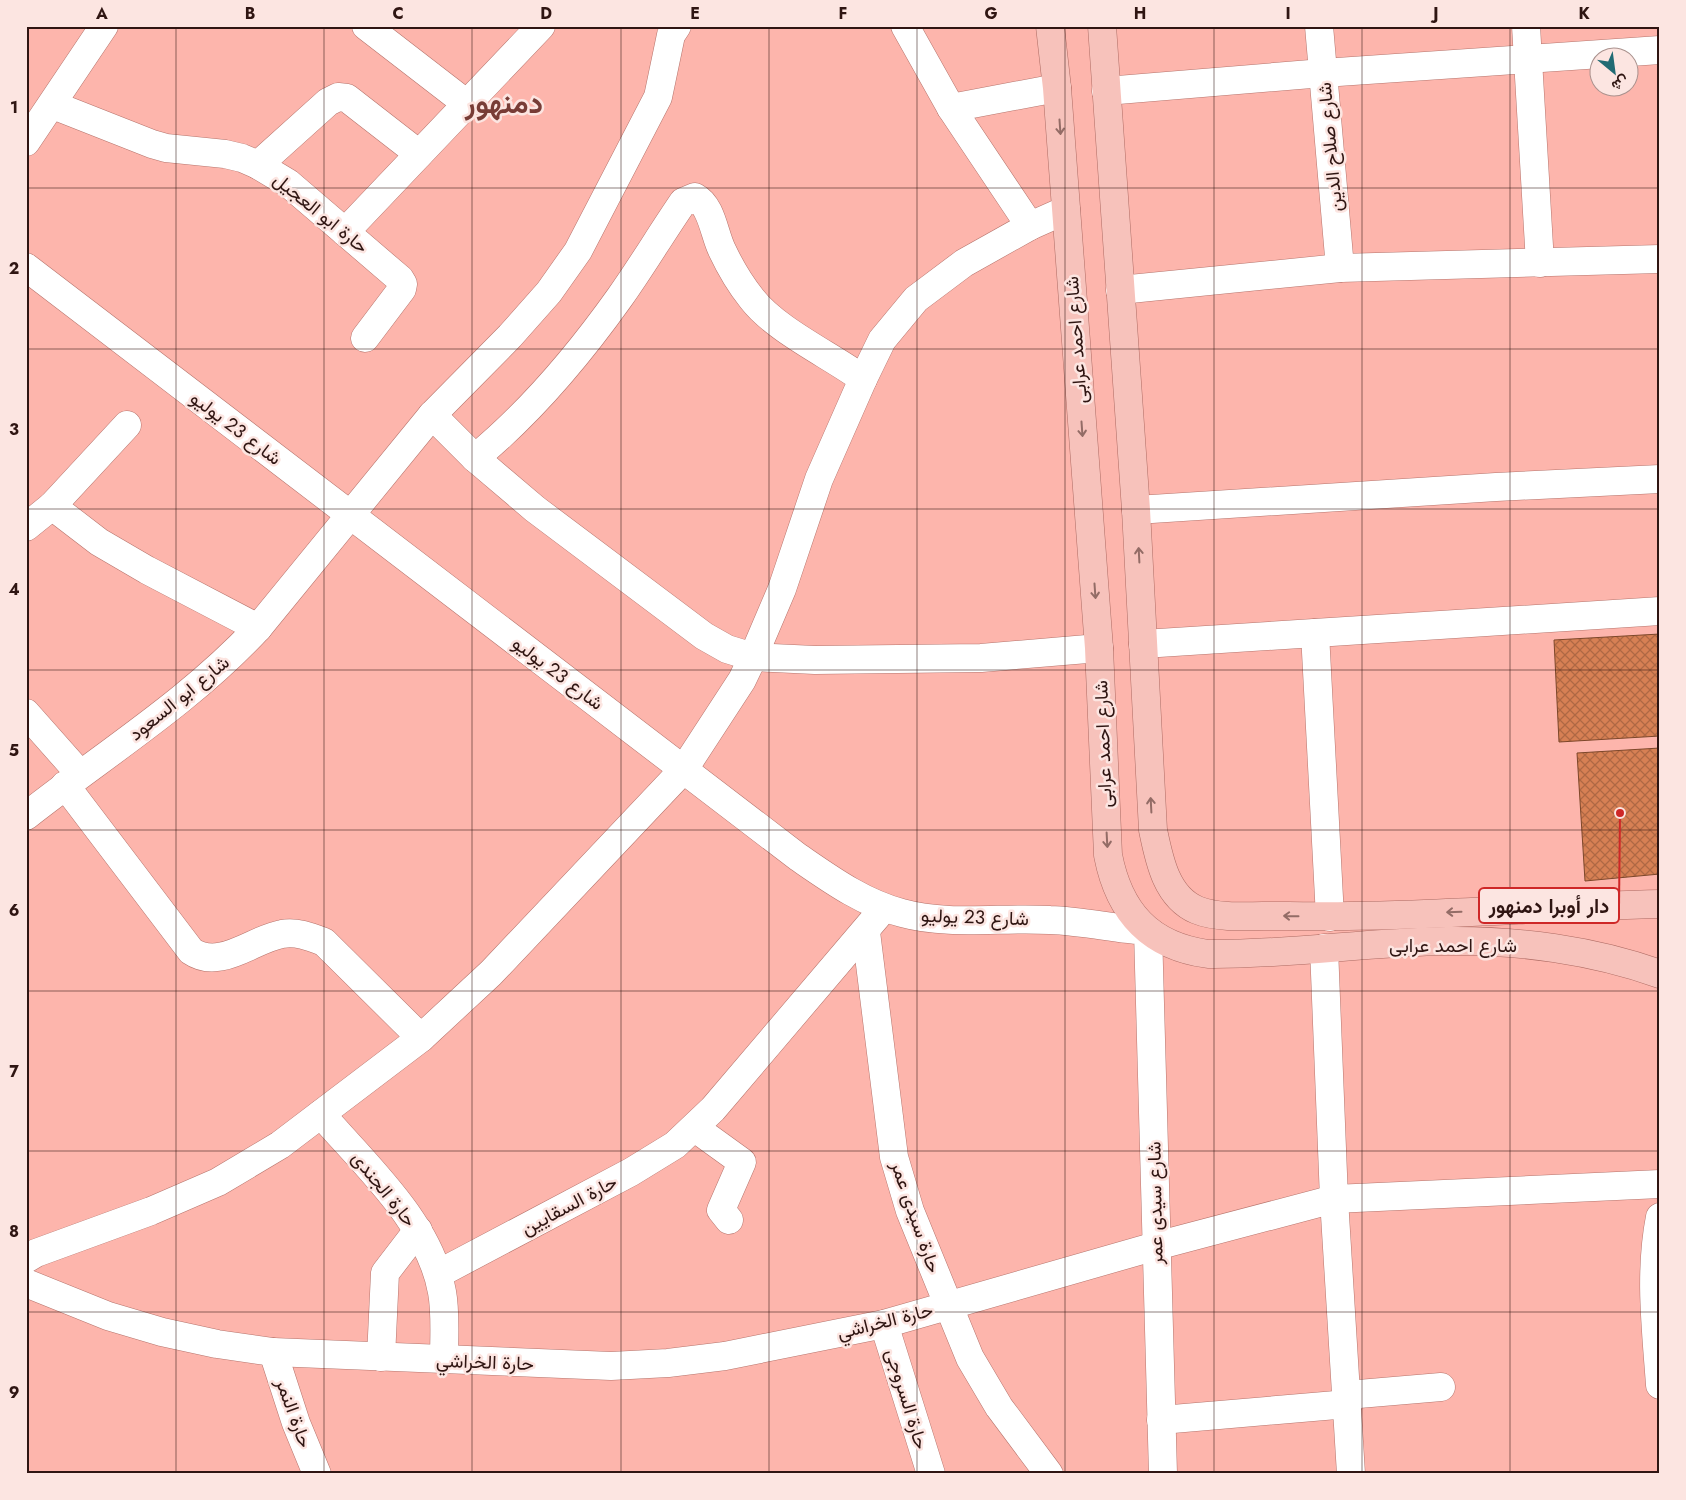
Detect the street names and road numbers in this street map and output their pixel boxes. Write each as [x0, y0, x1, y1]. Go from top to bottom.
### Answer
street label: شارع صلاح الدين [1311, 81, 1349, 213]
street label: حارة ابو العجيل [268, 166, 374, 260]
street label: شارع احمد عرابى [1058, 275, 1094, 405]
street label: شارع 23 يوليو [185, 385, 287, 471]
street label: شارع 23 يوليو [507, 630, 609, 716]
street label: شارع ابو السعود [123, 649, 235, 747]
street label: شارع احمد عرابى [1087, 680, 1119, 808]
street label: شارع 23 يوليو [921, 902, 1029, 932]
street label: شارع احمد عرابى [1389, 932, 1517, 959]
street label: شارع سيدى عمر [1140, 1141, 1170, 1266]
street label: حارة الجندى [345, 1146, 423, 1232]
street label: حارة سيدى عمر [884, 1157, 948, 1276]
street label: حارة السقايين [516, 1168, 622, 1242]
street label: حارة الخراشي [834, 1296, 936, 1348]
street label: حارة السروجى [879, 1345, 935, 1453]
street label: حارة الخراشي [436, 1347, 534, 1379]
street label: حارة النمر [269, 1374, 319, 1451]

